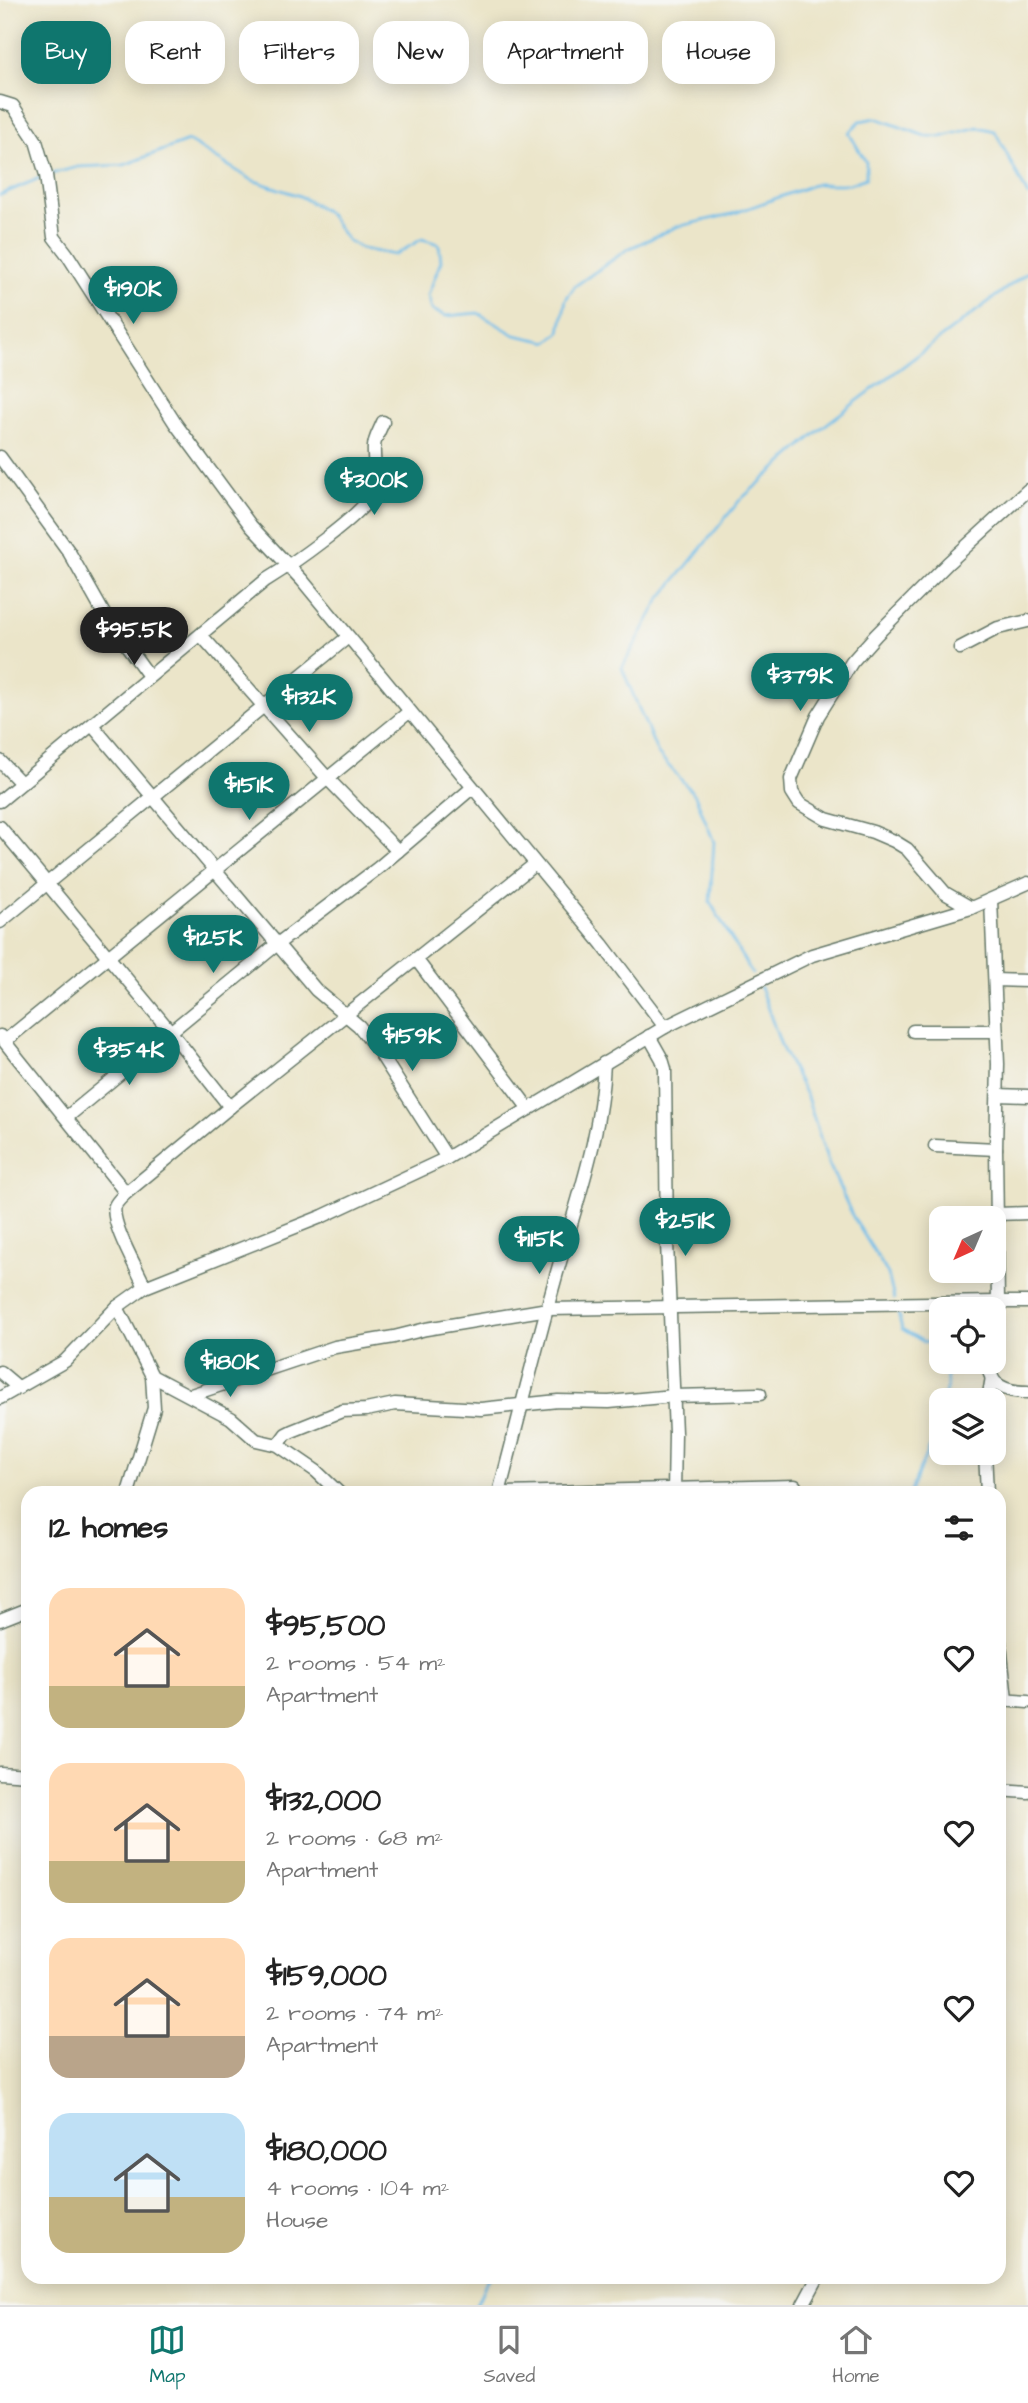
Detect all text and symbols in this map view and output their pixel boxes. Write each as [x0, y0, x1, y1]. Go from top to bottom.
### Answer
chip: Buy [21, 21, 111, 84]
chip: Rent [125, 21, 225, 84]
chip: Filters [239, 21, 359, 84]
chip: New [373, 21, 469, 84]
chip: Apartment [483, 21, 648, 84]
chip: House [662, 21, 775, 84]
pin: $190K [84, 266, 182, 326]
text: $190K [104, 273, 162, 305]
pin: $300K [325, 458, 423, 517]
text: $300K [340, 464, 408, 496]
pin: $95.5K [77, 608, 191, 667]
text: $95.5K [96, 614, 172, 646]
pin: $379K [751, 654, 849, 713]
text: $379K [767, 660, 833, 692]
pin: $132K [260, 674, 358, 734]
text: $132K [282, 681, 336, 713]
pin: $151K [200, 762, 298, 822]
text: $151K [225, 769, 273, 801]
pin: $125K [164, 916, 262, 975]
text: $125K [183, 922, 243, 954]
pin: $159K [363, 1014, 461, 1073]
text: $159K [382, 1020, 442, 1052]
pin: $354K [80, 1028, 178, 1087]
text: $354K [94, 1034, 164, 1066]
pin: $251K [636, 1198, 734, 1258]
text: $251K [655, 1205, 715, 1237]
north arrow [929, 1206, 1006, 1283]
map controls [929, 1206, 1006, 1465]
pin: $115K [490, 1216, 588, 1276]
text: $115K [515, 1223, 563, 1255]
button: locate [929, 1297, 1006, 1374]
pin: $180K [181, 1340, 279, 1399]
text: $180K [200, 1346, 260, 1378]
button: layers [929, 1388, 1006, 1465]
text: 12 homes [49, 1507, 168, 1549]
icon: filters [940, 1509, 978, 1547]
text: $95,500 [266, 1605, 385, 1647]
icon: home [105, 1616, 189, 1700]
icon: heart [940, 1639, 978, 1677]
text: 2 rooms · 54 m² [266, 1647, 446, 1679]
text: Apartment [266, 1679, 378, 1711]
text: $132,000 [266, 1780, 381, 1822]
icon: home [105, 1791, 189, 1875]
icon: heart [940, 1814, 978, 1852]
text: 2 rooms · 68 m² [266, 1822, 443, 1854]
text: Apartment [266, 1854, 378, 1886]
text: $159,000 [266, 1955, 387, 1997]
icon: home [105, 1966, 189, 2050]
icon: heart [940, 1989, 978, 2027]
text: 2 rooms · 74 m² [266, 1997, 444, 2029]
text: Apartment [266, 2029, 378, 2061]
text: $180,000 [266, 2130, 387, 2172]
icon: home [105, 2141, 189, 2225]
icon: heart [940, 2164, 978, 2202]
text: 4 rooms · 104 m² [266, 2172, 449, 2204]
text: House [266, 2204, 329, 2236]
tab: Map [148, 2321, 186, 2390]
tab: Saved [483, 2321, 535, 2390]
tab: Home [832, 2321, 879, 2390]

